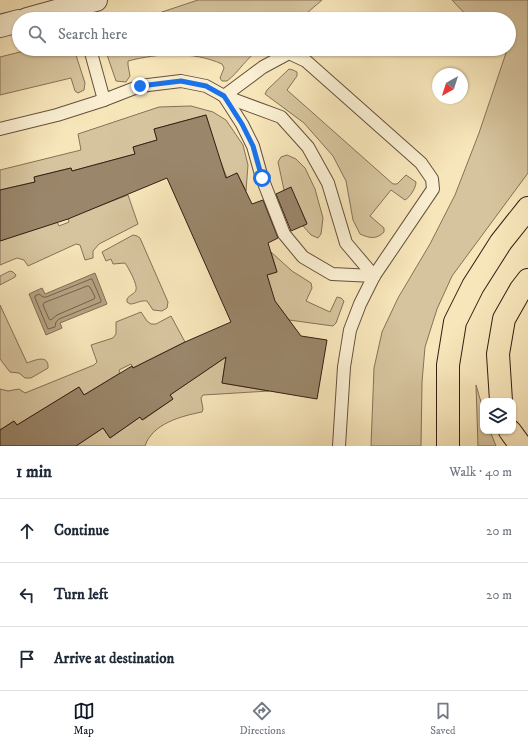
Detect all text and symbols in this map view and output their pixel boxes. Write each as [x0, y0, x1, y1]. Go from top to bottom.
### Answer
search box [12, 12, 516, 56]
icon: search [26, 23, 48, 45]
text: Search here [58, 25, 127, 44]
north arrow [432, 68, 468, 104]
route end [131, 77, 149, 95]
route start [253, 169, 271, 187]
map controls [480, 398, 516, 434]
button: layers [480, 398, 516, 434]
text: 1 min [16, 461, 52, 483]
text: Walk · 40 m [449, 464, 512, 480]
icon: ahead [16, 520, 38, 542]
text: Continue [54, 521, 109, 540]
text: 20 m [486, 523, 512, 539]
icon: left [16, 584, 38, 606]
text: Turn left [54, 585, 108, 604]
text: 20 m [486, 587, 512, 603]
icon: arrive [16, 648, 38, 670]
text: Arrive at destination [54, 649, 174, 668]
tab: Map [73, 700, 95, 738]
tab: Directions [240, 700, 285, 738]
tab: Saved [430, 700, 455, 738]

